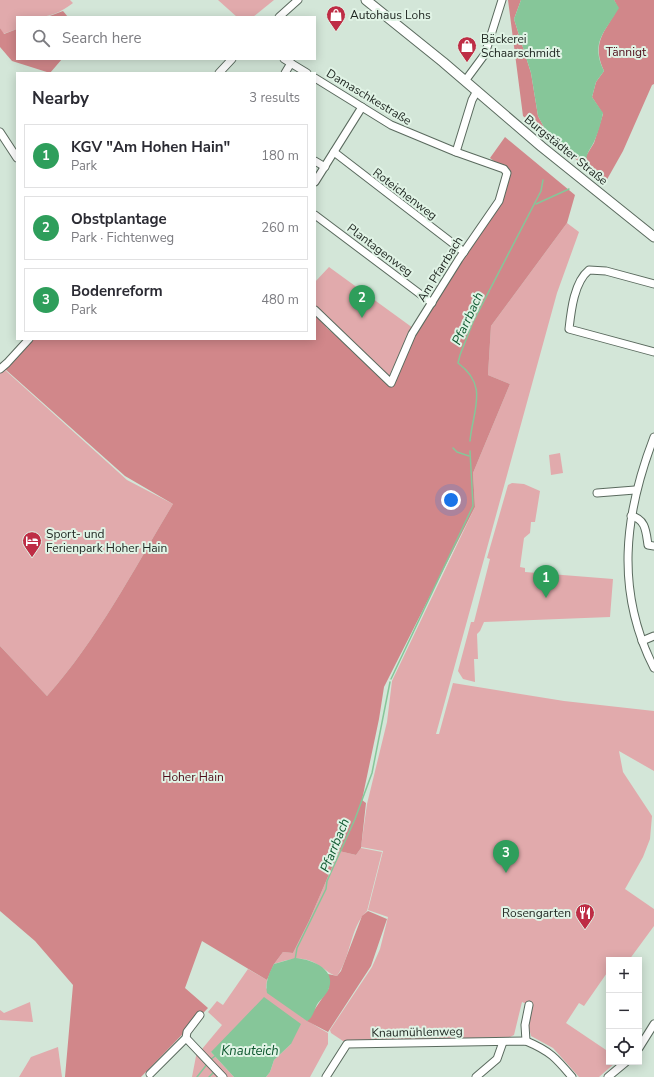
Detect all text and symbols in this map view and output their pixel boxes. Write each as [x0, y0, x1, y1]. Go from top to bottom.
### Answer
shop icon: Autohaus Lohs [325, 4, 347, 32]
place label: Autohaus Lohs [350, 7, 431, 23]
search box [16, 16, 316, 60]
icon: search [30, 27, 52, 49]
text: Search here [62, 28, 142, 48]
place label: Bäckerei Schaarschmidt [481, 31, 561, 61]
shop icon: Bäckerei Schaarschmidt [456, 35, 478, 63]
park label: Tännigt [606, 44, 647, 60]
street label: Damaschkestraße [324, 65, 414, 129]
text: Nearby [32, 87, 89, 110]
text: 3 results [249, 89, 300, 107]
street label: Burgstädter Straße [521, 111, 611, 189]
text: KGV "Am Hohen Hain" [71, 137, 230, 157]
text: 1 [42, 147, 50, 165]
text: 180 m [261, 147, 299, 165]
text: Park [71, 157, 97, 175]
street label: Roteichenweg [370, 165, 440, 223]
text: Obstplantage [71, 209, 167, 229]
text: 2 [42, 219, 50, 237]
text: 260 m [261, 219, 299, 237]
street label: Plantagenweg [344, 220, 416, 280]
text: Park · Fichtenweg [71, 229, 174, 247]
street label: Am Pfarrbach [414, 233, 466, 305]
text: Bodenreform [71, 281, 163, 301]
pin: 2 [349, 285, 375, 318]
water label: Pfarrbach [448, 289, 488, 348]
text: 3 [42, 291, 50, 309]
text: 480 m [261, 291, 299, 309]
text: Park [71, 301, 97, 319]
your location [441, 490, 461, 510]
place label: Sport- und Ferienpark Hoher Hain [46, 526, 167, 556]
hotel icon: Sport- und Ferienpark Hoher Hain [21, 530, 43, 558]
pin: 1 [533, 565, 559, 598]
park label: Hoher Hain [162, 769, 224, 785]
water label: Pfarrbach [316, 816, 354, 875]
pin: 3 [493, 840, 519, 873]
restaurant icon: Rosengarten [574, 902, 596, 930]
place label: Rosengarten [502, 905, 571, 921]
map controls [606, 957, 642, 1065]
button: + [606, 957, 642, 993]
button: − [606, 993, 642, 1029]
street label: Knaumühlenweg [371, 1023, 463, 1041]
button: locate [606, 1029, 642, 1065]
water label: Knauteich [221, 1042, 279, 1060]

